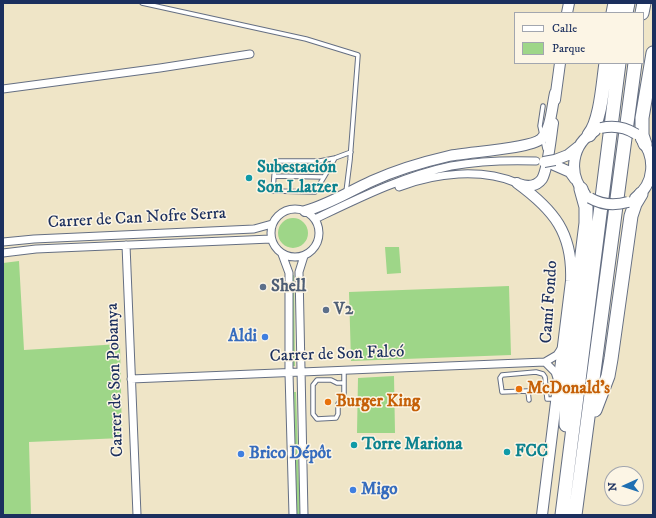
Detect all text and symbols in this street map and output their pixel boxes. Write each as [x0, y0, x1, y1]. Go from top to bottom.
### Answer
legend [514, 12, 644, 64]
text: Calle [552, 21, 577, 36]
text: Parque [552, 41, 585, 56]
place label: Subestación Son Llatzer [257, 158, 338, 198]
marker: Subestación Son Llatzer [244, 173, 254, 183]
street label: Carrer de Can Nofre Serra [47, 204, 227, 234]
street label: Camí Fondo [537, 260, 563, 344]
place label: Shell [271, 277, 306, 297]
marker: Shell [258, 282, 268, 292]
place label: V2 [334, 300, 353, 320]
street label: Carrer de Son Pobanya [103, 303, 129, 457]
marker: V2 [321, 305, 331, 315]
place label: Aldi [228, 327, 257, 347]
marker: Aldi [260, 332, 270, 342]
street label: Carrer de Son Falcó [269, 342, 405, 368]
place label: McDonald's [527, 379, 610, 399]
marker: McDonald's [514, 384, 524, 394]
place label: Burger King [336, 392, 420, 412]
marker: Burger King [323, 397, 333, 407]
place label: Torre Mariona [362, 435, 462, 455]
marker: Torre Mariona [349, 440, 359, 450]
place label: FCC [515, 442, 548, 462]
place label: Brico Dépôt [249, 444, 332, 464]
marker: FCC [502, 447, 512, 457]
marker: Brico Dépôt [236, 449, 246, 459]
north arrow [604, 466, 644, 506]
place label: Migo [361, 480, 397, 500]
text: N [606, 482, 620, 491]
marker: Migo [348, 485, 358, 495]

